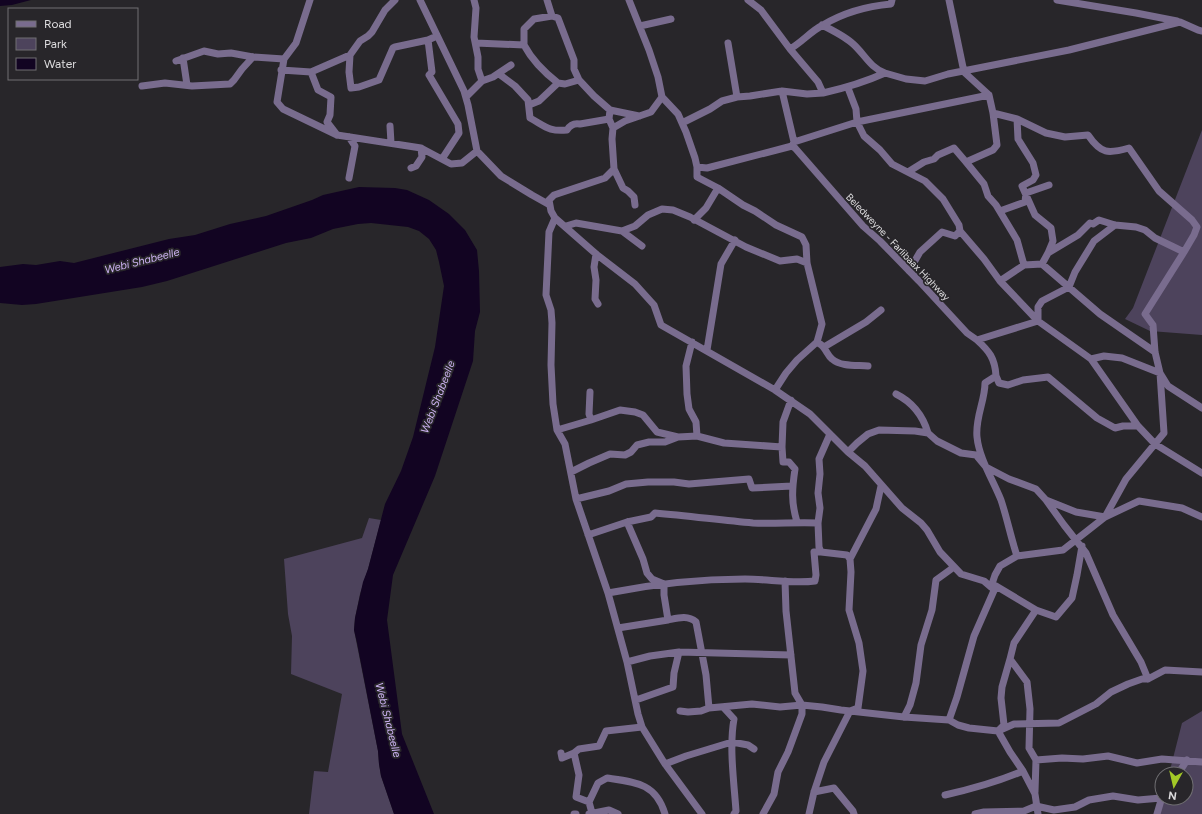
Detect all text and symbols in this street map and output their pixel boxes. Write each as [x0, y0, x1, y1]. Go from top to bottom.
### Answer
legend [8, 8, 138, 80]
text: Road [44, 17, 72, 31]
text: Park [44, 37, 67, 51]
text: Water [44, 57, 76, 71]
street label: Beledweyne - Farlibaax Highway [843, 191, 953, 304]
water label: Webi Shabeelle [103, 245, 181, 277]
water label: Webi Shabeelle [418, 359, 458, 435]
water label: Webi Shabeelle [372, 681, 404, 759]
north arrow [1154, 766, 1194, 806]
text: N [1168, 788, 1178, 802]

